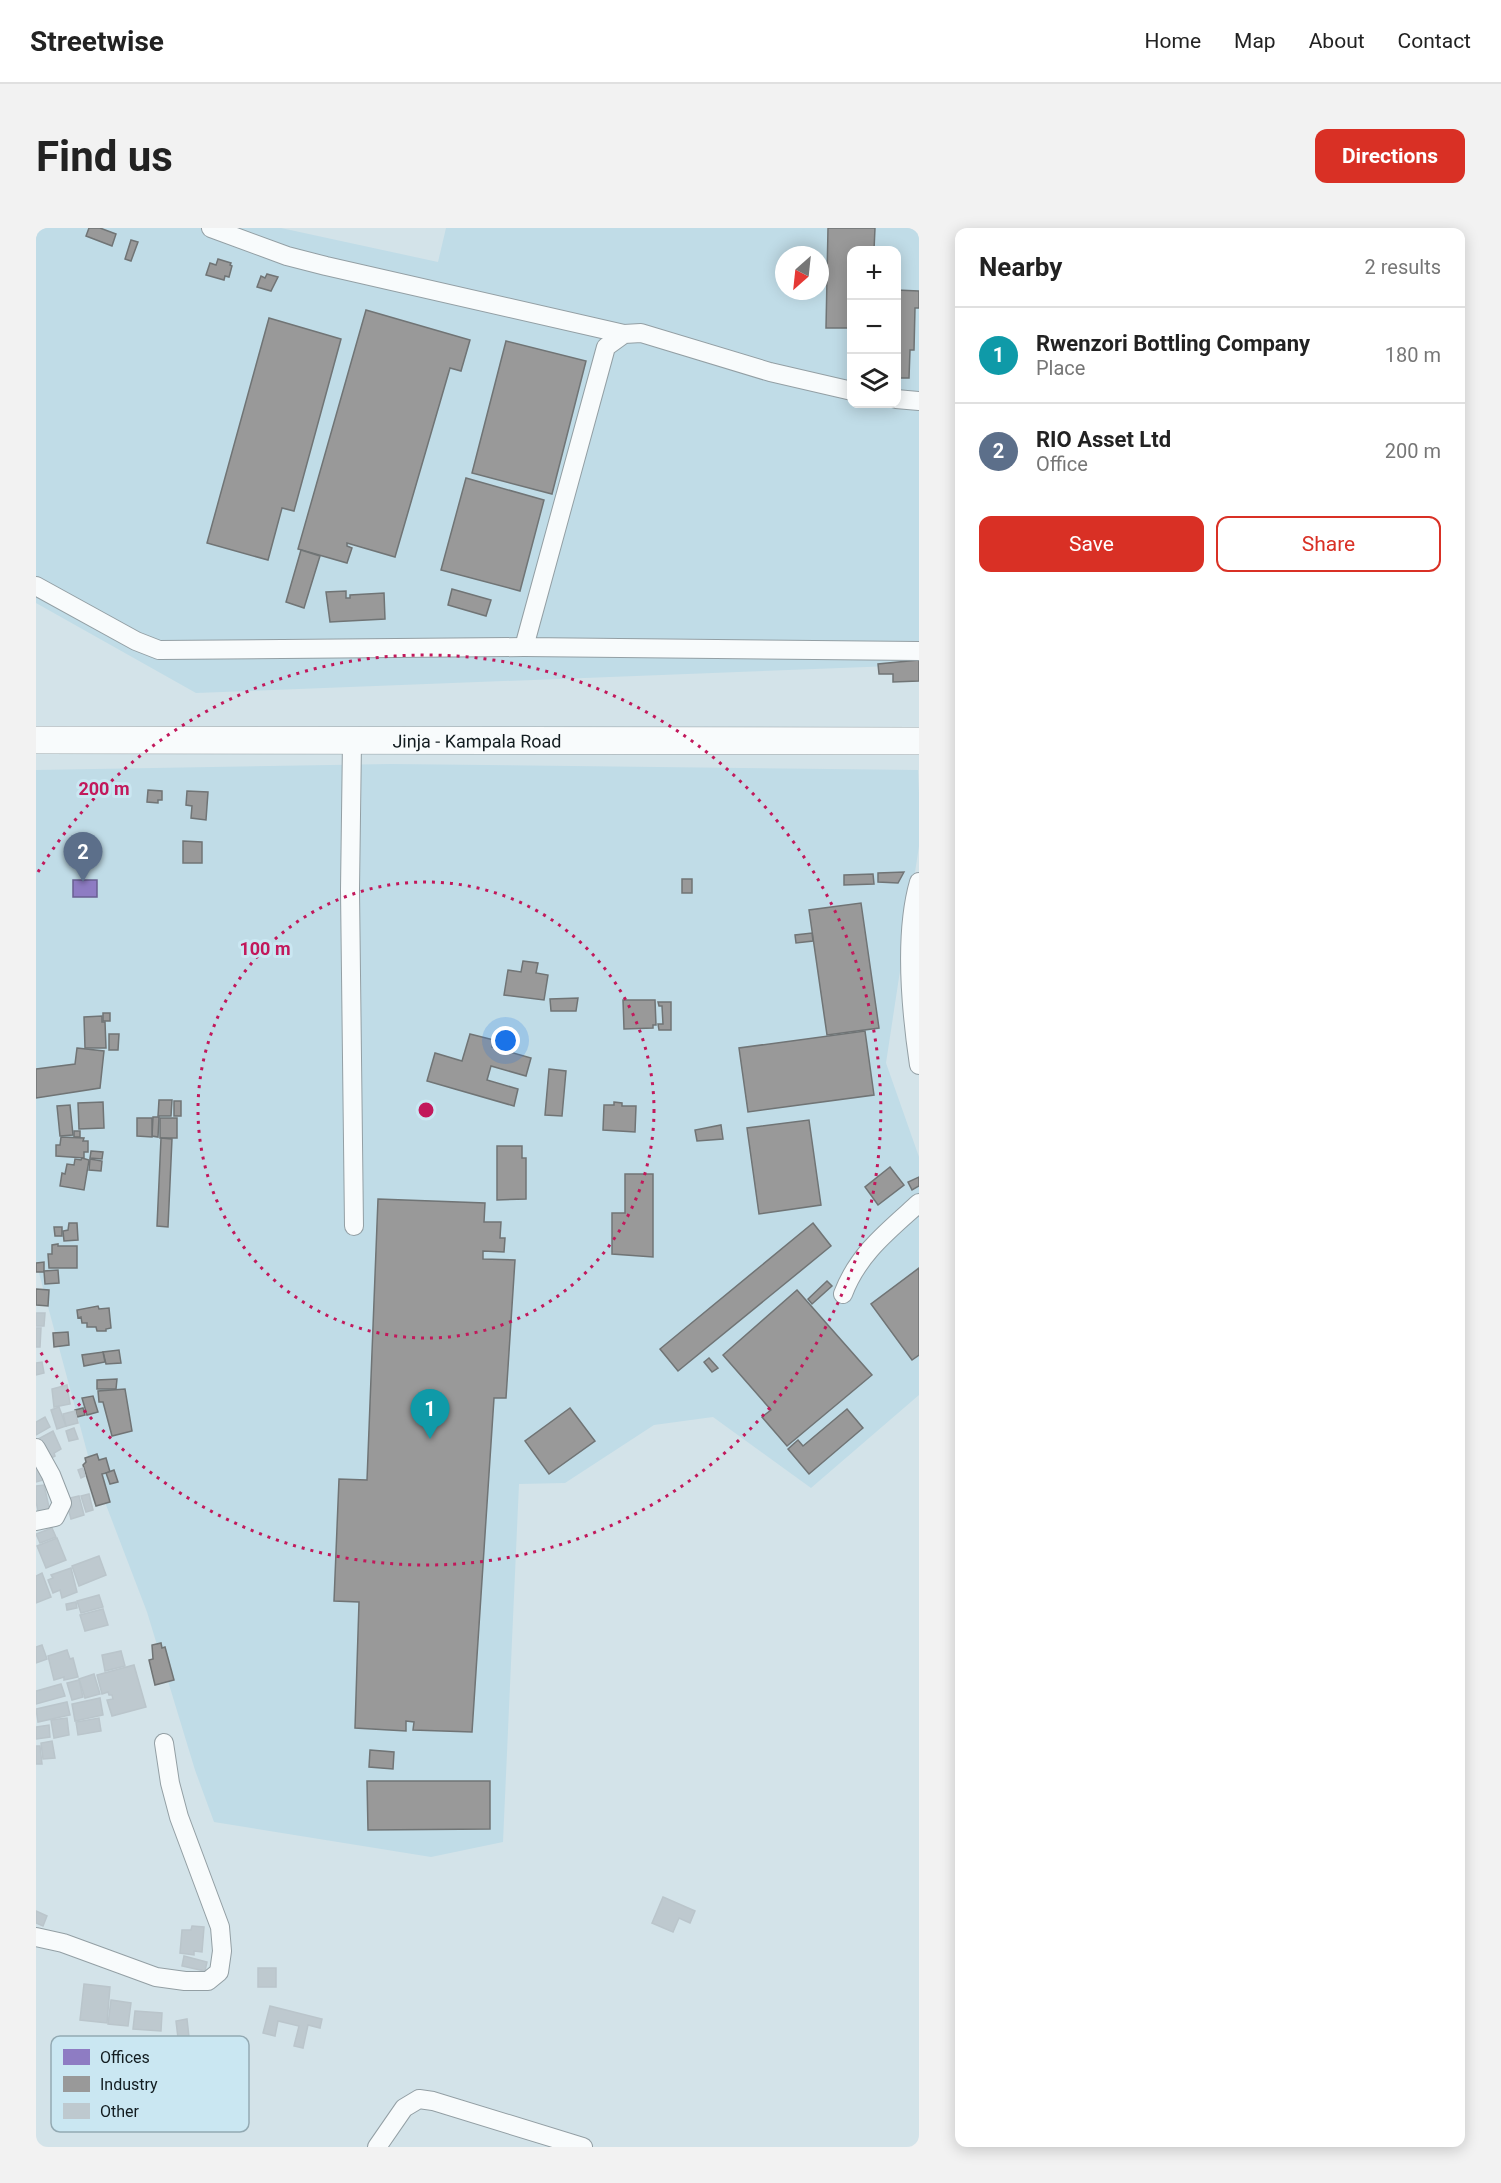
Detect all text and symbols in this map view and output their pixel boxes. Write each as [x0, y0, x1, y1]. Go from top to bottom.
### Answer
text: Streetwise [30, 25, 164, 58]
text: Home [1145, 29, 1201, 53]
text: Map [1234, 29, 1276, 53]
text: About [1309, 29, 1365, 53]
text: Contact [1398, 29, 1471, 53]
button: Directions [1315, 129, 1465, 183]
text: Find us [36, 132, 173, 181]
north arrow [775, 246, 829, 300]
map controls [847, 246, 901, 408]
button: + [847, 246, 901, 300]
text: Nearby [979, 252, 1062, 282]
text: 2 results [1365, 255, 1441, 279]
button: − [847, 300, 901, 354]
text: Rwenzori Bottling Company [1036, 331, 1310, 356]
text: 1 [993, 343, 1004, 367]
text: 180 m [1385, 343, 1441, 367]
button: layers [847, 354, 901, 408]
text: Place [1036, 356, 1085, 380]
text: RIO Asset Ltd [1036, 427, 1171, 452]
text: 2 [993, 439, 1004, 463]
text: 200 m [1385, 439, 1441, 463]
text: Office [1036, 452, 1088, 476]
button: Save [979, 516, 1204, 572]
button: Share [1216, 516, 1441, 572]
street label: Jinja - Kampala Road [392, 730, 562, 751]
text: 200 m [78, 778, 130, 799]
pin: 2 [64, 832, 102, 882]
text: 100 m [239, 938, 291, 959]
your location [491, 1026, 520, 1055]
centre of rings [416, 1100, 436, 1120]
pin: 1 [410, 1390, 450, 1439]
legend [51, 2036, 249, 2132]
text: Offices [100, 2048, 150, 2067]
text: Industry [100, 2075, 158, 2094]
text: Other [100, 2102, 140, 2121]

